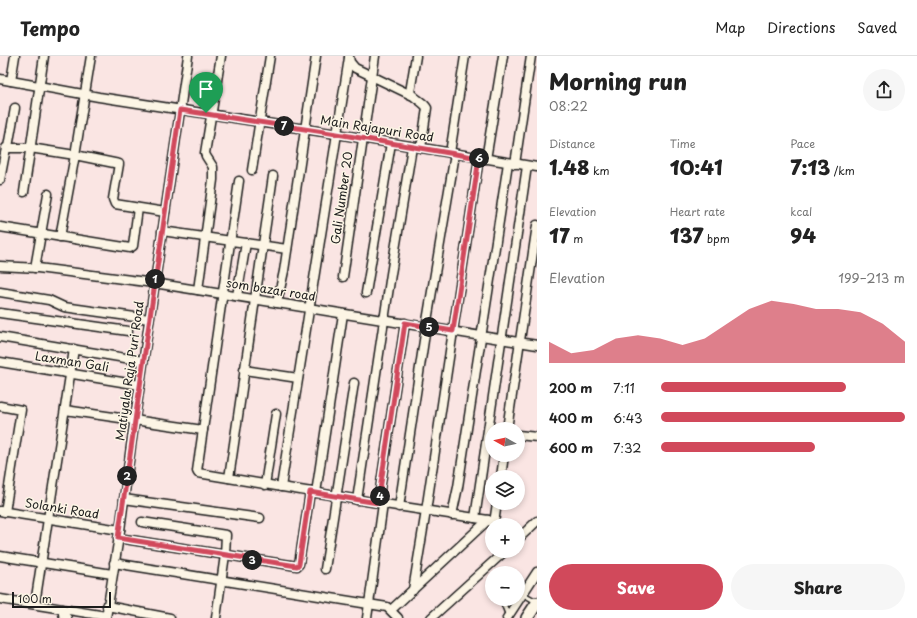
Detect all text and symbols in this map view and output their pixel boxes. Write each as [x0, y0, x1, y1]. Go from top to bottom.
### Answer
text: Tempo [20, 14, 80, 42]
text: Map [715, 17, 745, 38]
text: Directions [767, 17, 835, 38]
text: Saved [857, 17, 897, 38]
text: Morning run [549, 64, 687, 97]
button: share [863, 69, 905, 111]
pin [189, 72, 223, 113]
icon: arrive [195, 78, 217, 100]
text: 08:22 [549, 96, 588, 115]
street label: Main Rajapuri Road [319, 110, 435, 146]
pin: 7 [274, 116, 294, 136]
text: 7 [281, 117, 287, 134]
text: Distance [549, 135, 595, 152]
text: Time [670, 135, 696, 152]
text: Pace [790, 135, 815, 152]
pin: 6 [469, 148, 489, 168]
text: 6 [475, 149, 483, 166]
street label: Gali Number 20 [326, 150, 356, 245]
text: 1.48 [549, 152, 589, 182]
text: 10:41 [670, 152, 723, 182]
text: 7:13 [790, 152, 830, 182]
text: km [589, 162, 610, 179]
text: /km [830, 162, 855, 179]
text: Elevation [549, 203, 596, 220]
text: Heart rate [670, 203, 725, 220]
text: kcal [790, 203, 812, 220]
text: 17 [549, 220, 570, 250]
text: 137 [670, 220, 703, 250]
text: 94 [790, 220, 816, 250]
text: m [570, 230, 583, 247]
text: bpm [703, 230, 730, 247]
text: Elevation [549, 268, 605, 287]
text: 199–213 m [838, 268, 905, 287]
pin: 1 [145, 269, 165, 289]
text: 1 [152, 270, 158, 287]
street label: som bazar road [225, 273, 317, 305]
street label: Matiyala Raja Puri Road [110, 300, 148, 442]
pin: 5 [419, 317, 439, 337]
text: 5 [425, 318, 433, 335]
street label: Laxman Gali [34, 346, 110, 376]
text: 200 m [549, 378, 593, 397]
text: 7:11 [613, 378, 635, 397]
text: 400 m [549, 408, 593, 427]
text: 6:43 [613, 408, 643, 427]
north arrow [485, 422, 525, 462]
map controls [485, 422, 525, 606]
text: 600 m [549, 438, 593, 457]
text: 7:32 [613, 438, 641, 457]
pin: 2 [117, 466, 137, 486]
text: 2 [123, 467, 131, 484]
button: layers [485, 470, 525, 510]
pin: 4 [370, 486, 390, 506]
text: 4 [376, 487, 384, 504]
street label: Solanki Road [24, 493, 101, 523]
button: + [485, 518, 525, 558]
pin: 3 [242, 550, 262, 570]
text: 3 [248, 551, 256, 568]
button: Save [549, 564, 723, 610]
button: Share [731, 564, 905, 610]
button: − [485, 566, 525, 606]
scale bar [12, 590, 111, 609]
text: 100 m [18, 590, 52, 607]

